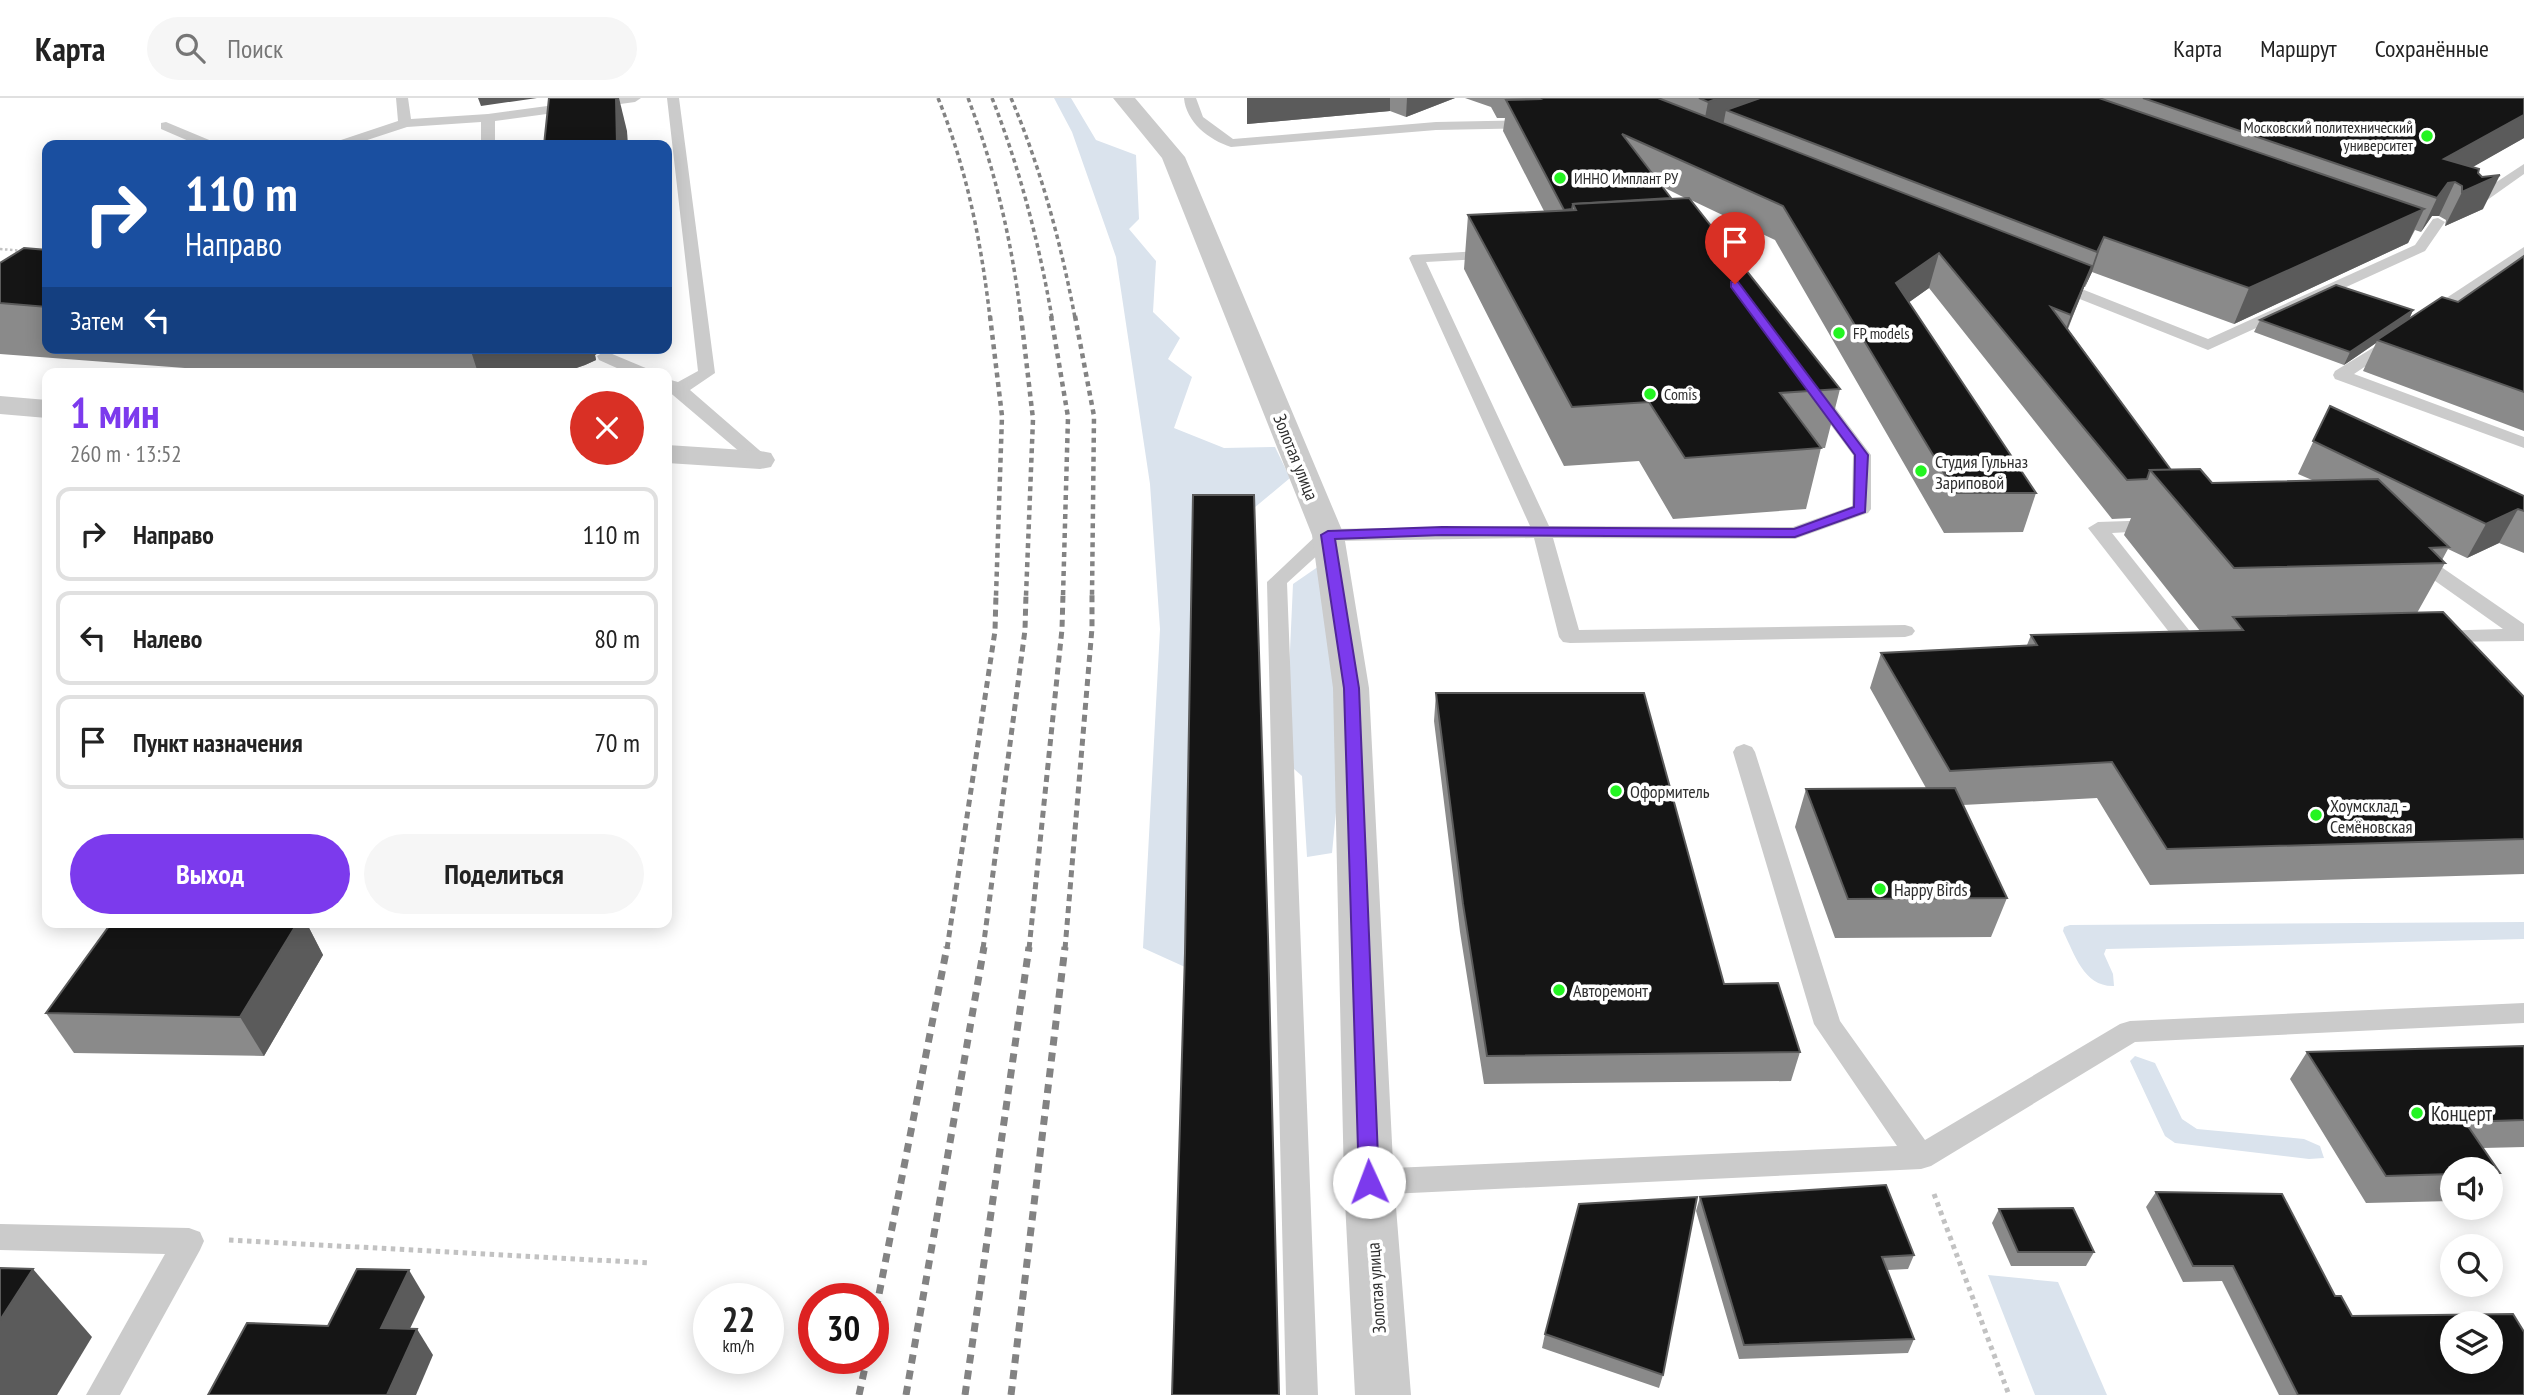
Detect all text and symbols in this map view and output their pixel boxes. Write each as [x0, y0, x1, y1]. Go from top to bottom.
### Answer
search box [147, 17, 637, 80]
text: Карта [35, 27, 105, 70]
icon: search [171, 29, 209, 67]
text: Поиск [227, 32, 283, 65]
text: Карта [2173, 33, 2222, 64]
text: Маршрут [2260, 33, 2337, 64]
text: Сохранённые [2375, 33, 2489, 64]
place label: Московский политехнический университет [2244, 117, 2414, 155]
marker: Московский политехнический университет [2419, 128, 2435, 144]
text: 110 m [185, 161, 298, 225]
icon: right [70, 168, 161, 259]
place label: ИННО Имплант РУ [1574, 168, 1679, 188]
marker: ИННО Имплант РУ [1552, 170, 1568, 186]
pin [1705, 212, 1765, 284]
text: Направо [185, 223, 282, 265]
icon: arrive [1716, 223, 1754, 261]
icon: left [138, 301, 176, 339]
text: Затем [70, 304, 124, 337]
place label: FP models [1853, 323, 1910, 343]
marker: FP models [1831, 325, 1847, 341]
place label: Comis [1664, 384, 1697, 404]
text: 1 мин [70, 385, 160, 440]
marker: Comis [1642, 386, 1658, 402]
button: close [570, 391, 644, 465]
street label: Золотая улица [1268, 410, 1324, 504]
text: 260 m · 13:52 [70, 439, 182, 468]
place label: Студия Гульназ Зариповой [1935, 450, 2028, 494]
marker: Студия Гульназ Зариповой [1913, 463, 1929, 479]
icon: right [74, 515, 112, 553]
text: Направо [133, 518, 214, 551]
text: 110 m [582, 518, 640, 551]
icon: left [74, 619, 112, 657]
text: Налево [133, 622, 202, 655]
text: 80 m [594, 622, 640, 655]
icon: arrive [74, 723, 112, 761]
text: Пункт назначения [133, 726, 303, 759]
text: 70 m [594, 726, 640, 759]
place label: Оформитель [1630, 780, 1710, 803]
marker: Оформитель [1608, 783, 1624, 799]
place label: Хоумсклад - Семёновская [2330, 794, 2412, 838]
marker: Хоумсклад - Семёновская [2308, 807, 2324, 823]
button: Выход [70, 834, 350, 914]
button: Поделиться [364, 834, 644, 914]
place label: Happy Birds [1894, 878, 1968, 901]
marker: Happy Birds [1872, 881, 1888, 897]
place label: Авторемонт [1573, 979, 1648, 1002]
marker: Авторемонт [1551, 982, 1567, 998]
place label: Концерт [2431, 1100, 2492, 1127]
marker: Концерт [2409, 1105, 2425, 1121]
position arrow [1332, 1145, 1406, 1219]
map controls [2440, 1157, 2503, 1374]
button: sound [2440, 1157, 2503, 1220]
button: search [2440, 1234, 2503, 1297]
street label: Золотая улица [1361, 1242, 1391, 1334]
speed limit sign: 30 [798, 1283, 889, 1374]
text: 22 [722, 1296, 755, 1342]
button: layers [2440, 1311, 2503, 1374]
text: km/h [723, 1334, 754, 1357]

